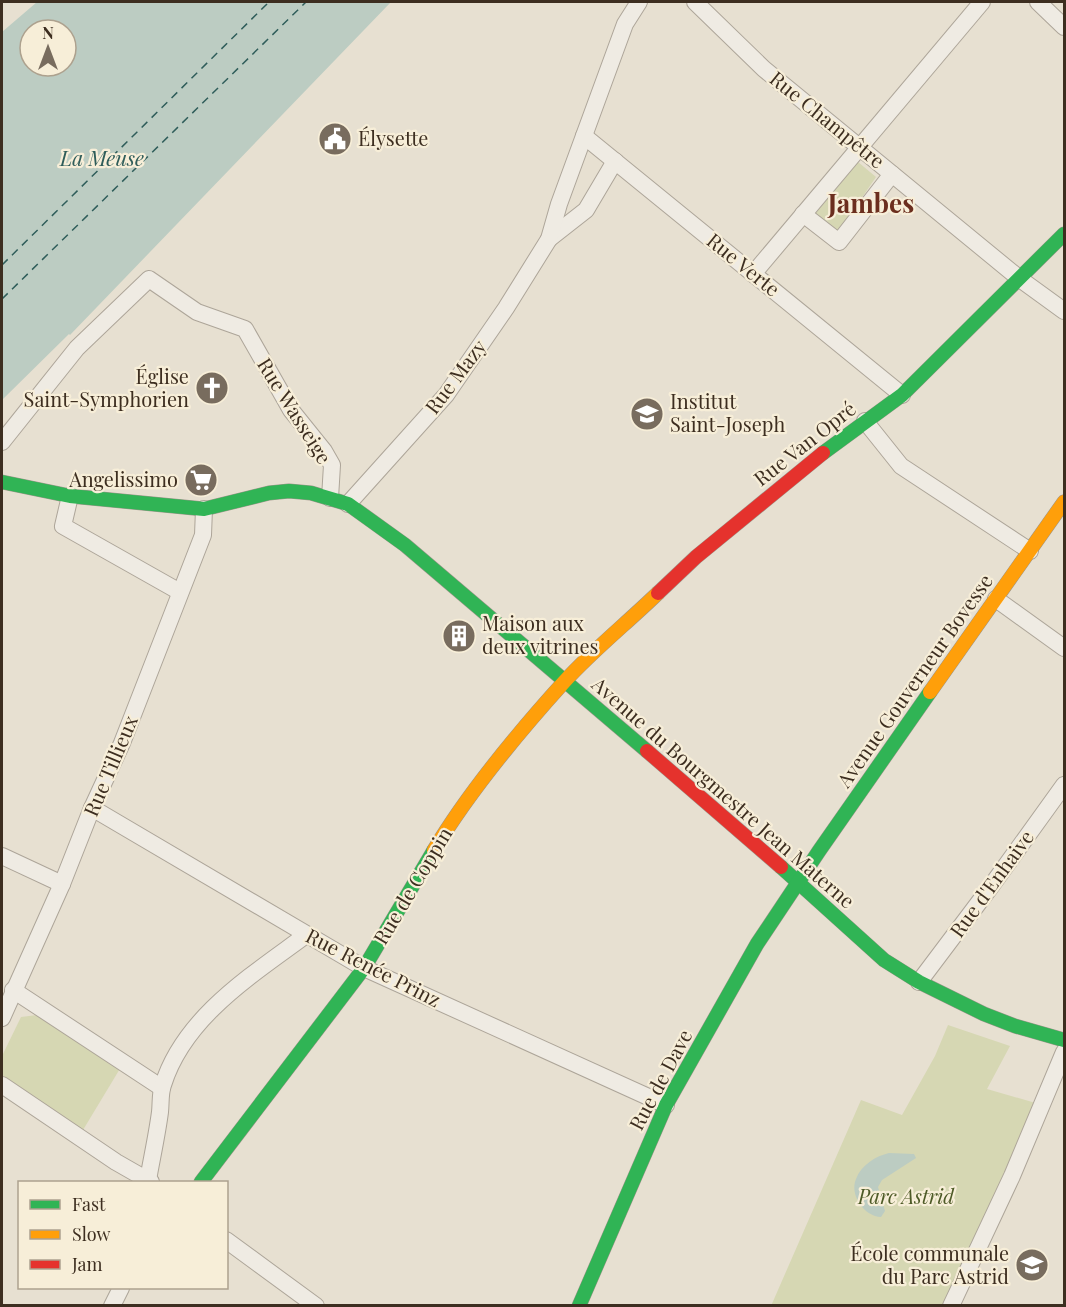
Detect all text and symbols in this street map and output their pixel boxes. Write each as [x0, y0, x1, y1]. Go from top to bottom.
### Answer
north arrow [18, 18, 78, 78]
text: N [42, 22, 54, 43]
street label: Rue Champêtre [765, 64, 891, 173]
public building icon: Élysette [317, 121, 353, 157]
place label: Élysette [358, 124, 428, 151]
water label: La Meuse [59, 143, 144, 171]
district label: Jambes [827, 185, 914, 220]
street label: Rue Verte [702, 226, 786, 302]
street label: Rue Mazy [418, 333, 492, 419]
street label: Rue Wasseige [252, 352, 339, 468]
place label: Église Saint-Symphorien [24, 362, 189, 412]
church icon: Église Saint-Symphorien [194, 370, 230, 406]
place label: Institut Saint-Joseph [670, 387, 785, 437]
street label: Rue Van Opré [748, 395, 861, 491]
school or university icon: Institut Saint-Joseph [629, 396, 665, 432]
supermarket icon: Angelissimo [183, 462, 219, 498]
place label: Angelissimo [68, 465, 178, 492]
street label: Avenue Gouverneur Bovesse [829, 568, 998, 793]
place label: Maison aux deux vitrines [482, 609, 598, 659]
building icon: Maison aux deux vitrines [441, 618, 477, 654]
street label: Avenue du Bourgmestre Jean Materne [586, 670, 861, 914]
street label: Rue Tillieux [76, 710, 143, 820]
street label: Rue de Coppin [366, 822, 457, 949]
street label: Rue d'Enhaive [943, 824, 1039, 942]
street label: Rue Renée Prinz [302, 921, 446, 1012]
street label: Rue de Dave [622, 1024, 697, 1134]
legend [18, 1181, 228, 1289]
park label: Parc Astrid [857, 1182, 955, 1209]
text: Fast [72, 1192, 106, 1216]
text: Slow [72, 1222, 110, 1246]
place label: École communale du Parc Astrid [850, 1239, 1009, 1289]
school or university icon: École communale du Parc Astrid [1014, 1247, 1050, 1283]
text: Jam [71, 1252, 102, 1276]

